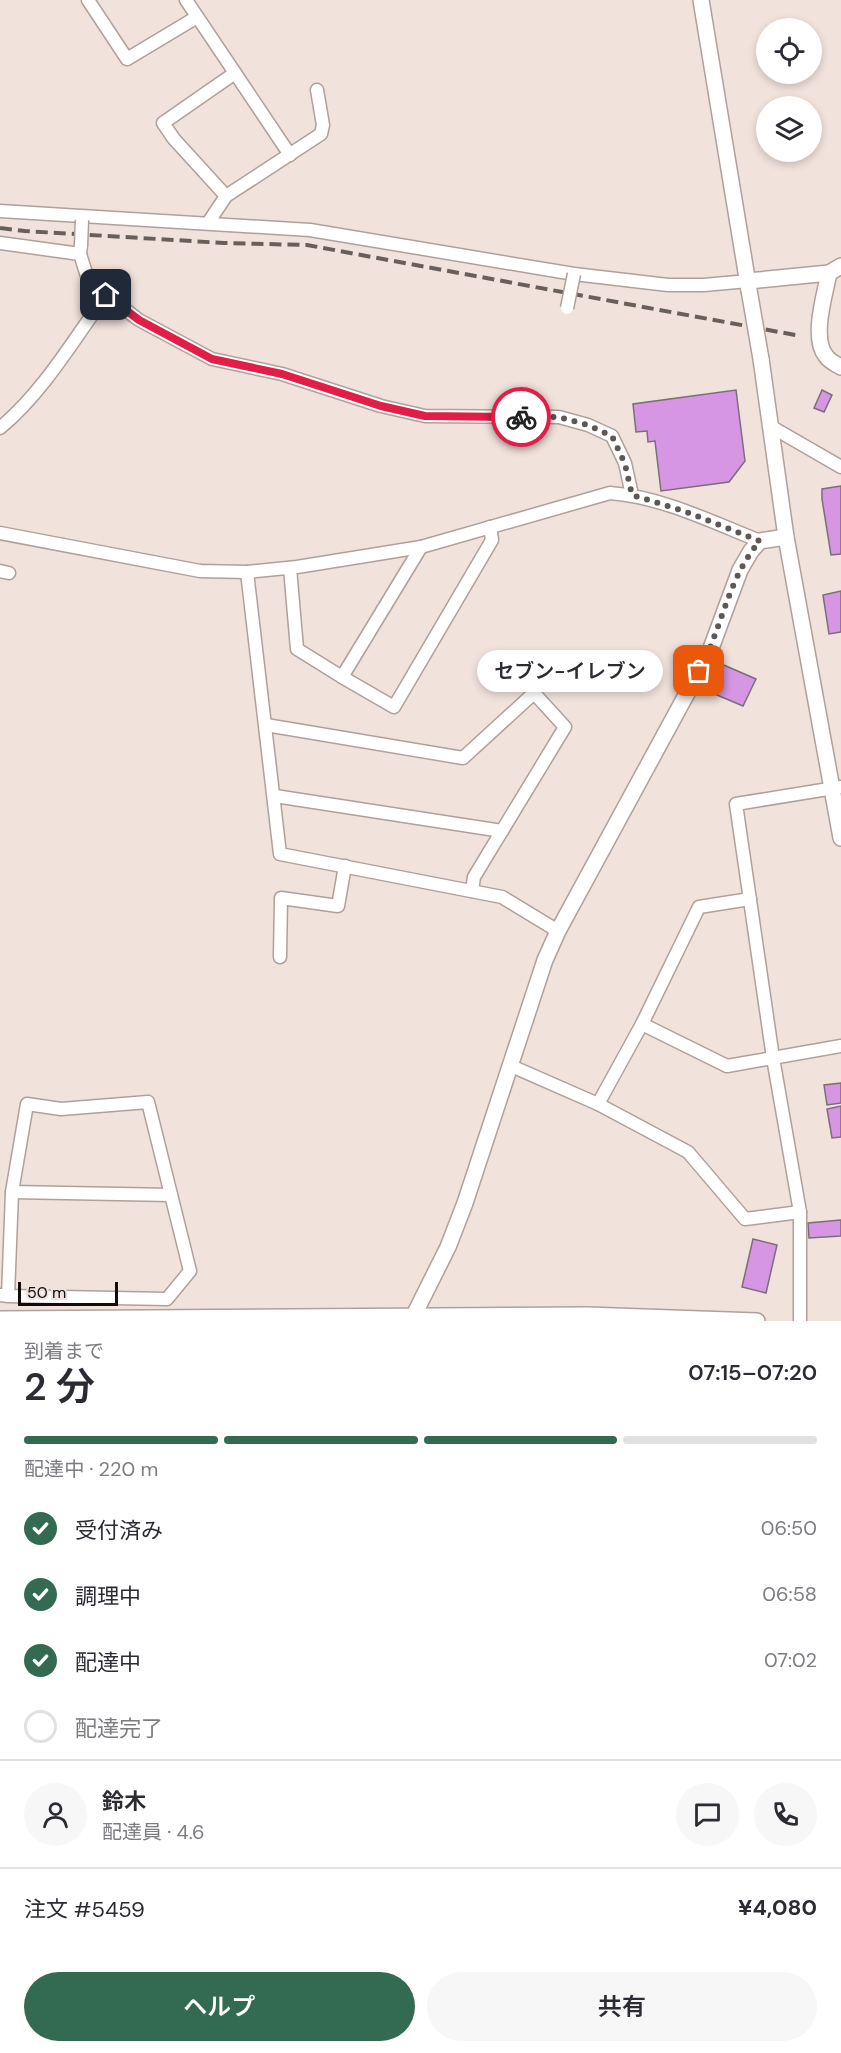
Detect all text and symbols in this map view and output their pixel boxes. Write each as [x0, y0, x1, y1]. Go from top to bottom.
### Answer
map controls [756, 18, 822, 162]
button: locate [756, 18, 822, 84]
button: layers [756, 96, 822, 162]
pin [80, 269, 131, 320]
icon: home [89, 278, 122, 311]
courier [491, 387, 551, 447]
icon: bike [505, 401, 538, 434]
pin [673, 645, 724, 696]
callout: セブン-イレブン [477, 650, 663, 692]
icon: bag [682, 654, 715, 687]
text: セブン-イレブン [494, 658, 646, 684]
scale bar [18, 1279, 118, 1306]
text: 50 m [27, 1282, 66, 1303]
text: 到着まで [24, 1338, 104, 1364]
text: 07:15–07:20 [688, 1358, 817, 1387]
text: 2 分 [24, 1361, 95, 1412]
text: 配達中 · 220 m [24, 1456, 158, 1482]
icon: check [24, 1512, 57, 1545]
text: 06:50 [761, 1515, 817, 1541]
text: 受付済み [75, 1516, 163, 1545]
icon: check [24, 1578, 57, 1611]
text: 06:58 [762, 1581, 817, 1607]
text: 調理中 [75, 1582, 141, 1611]
icon: check [24, 1644, 57, 1677]
text: 07:02 [764, 1647, 817, 1673]
text: 配達中 [75, 1648, 141, 1677]
text: 配達完了 [75, 1714, 163, 1743]
button: person [24, 1783, 87, 1846]
button: chat [676, 1783, 739, 1846]
button: phone [754, 1783, 817, 1846]
text: 鈴木 [102, 1787, 146, 1816]
text: 配達員 · 4.6 [102, 1819, 205, 1845]
text: ¥4,080 [738, 1893, 817, 1922]
text: 注文 #5459 [24, 1895, 145, 1924]
button: ヘルプ [24, 1972, 415, 2041]
button: 共有 [427, 1972, 817, 2041]

